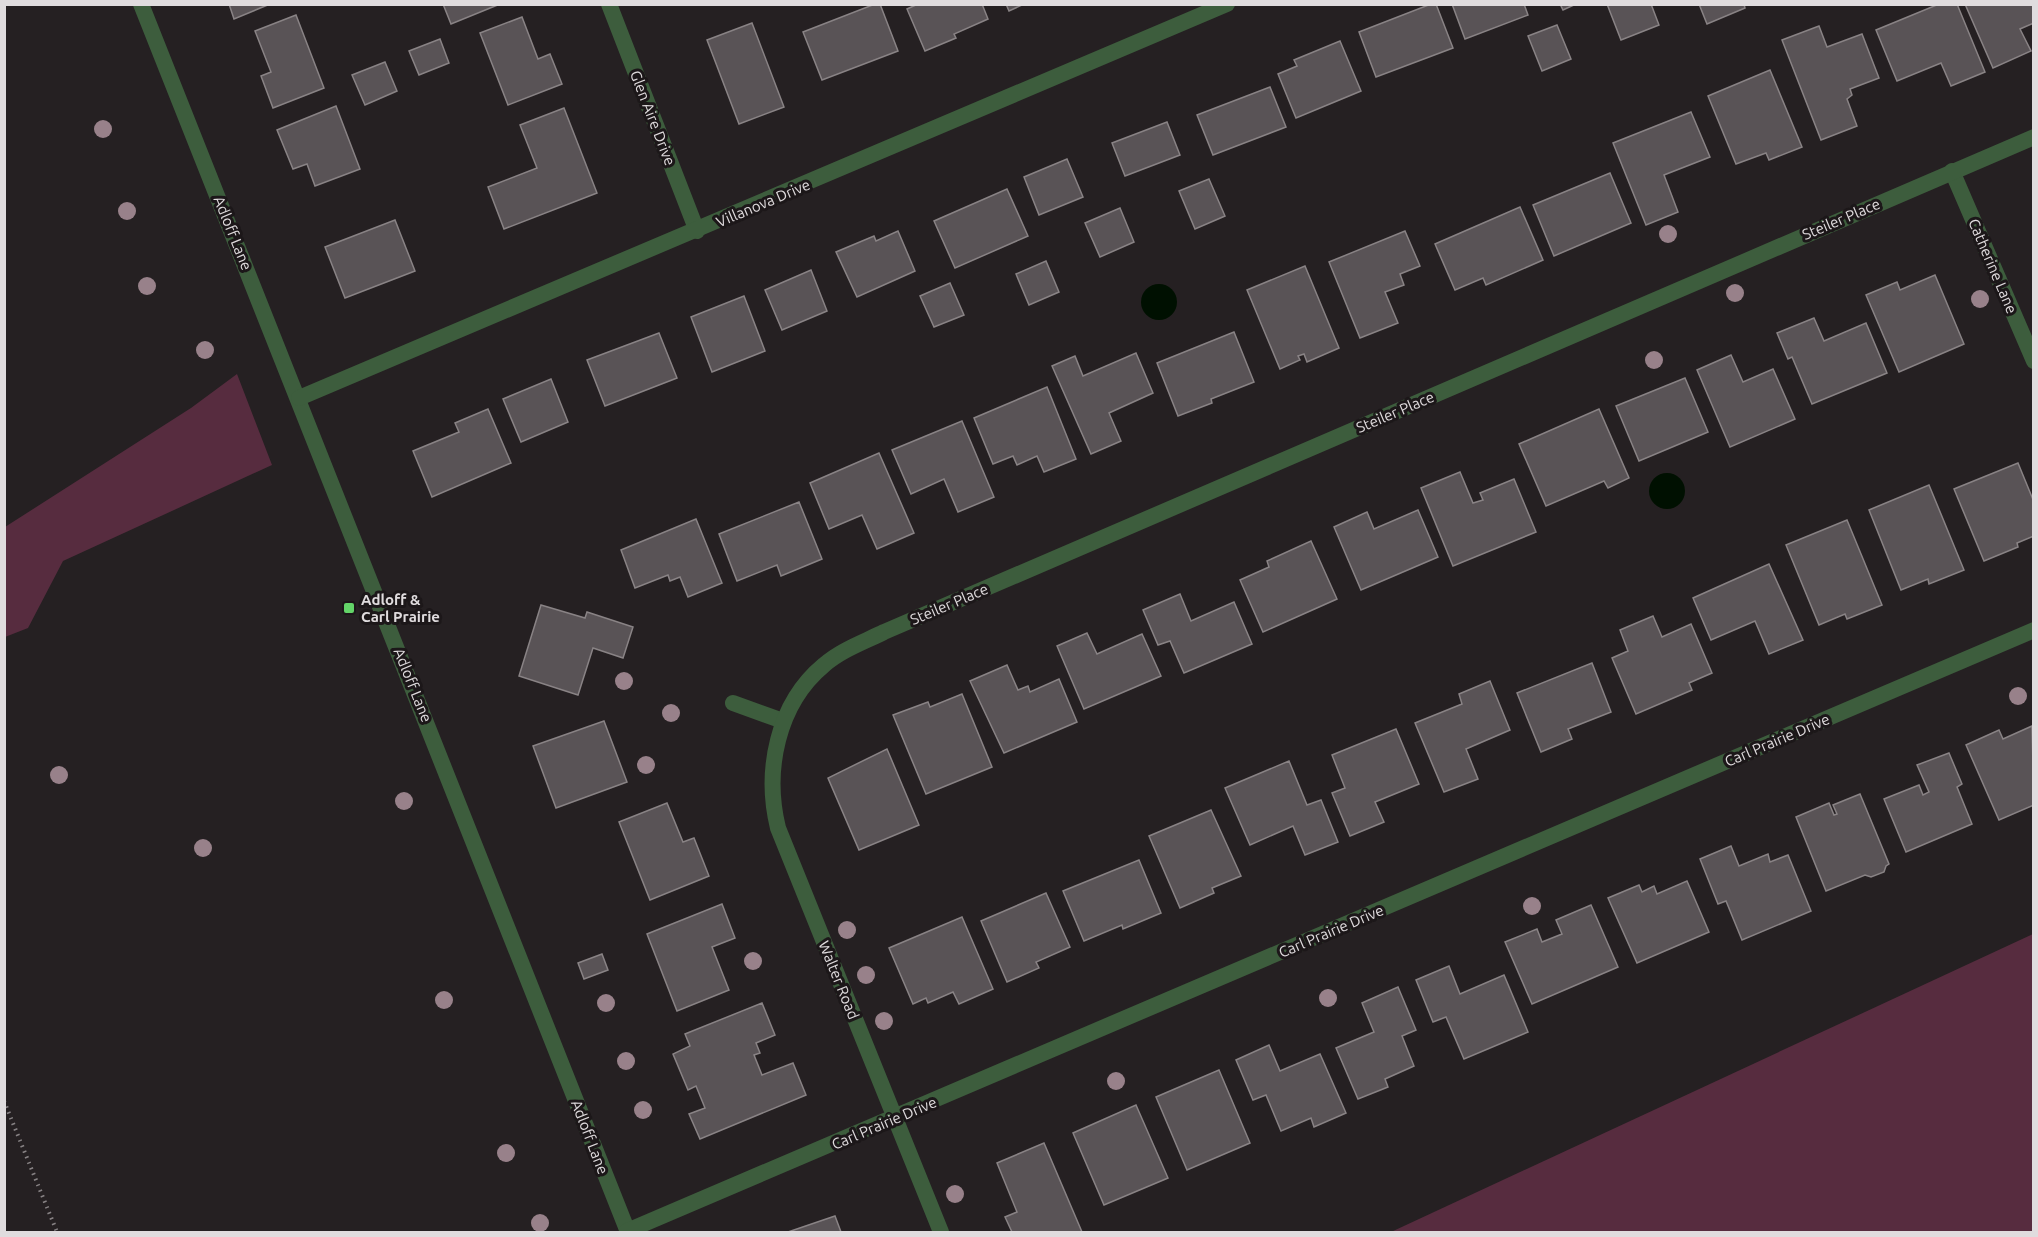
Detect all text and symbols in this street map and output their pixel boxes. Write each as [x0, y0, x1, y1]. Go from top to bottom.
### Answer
street label: Glen Aire Drive [627, 68, 679, 168]
street label: Villanova Drive [713, 176, 813, 230]
street label: Adloff Lane [210, 194, 256, 272]
street label: Steiler Place [1800, 195, 1882, 243]
street label: Catherine Lane [1965, 216, 2021, 316]
street label: Steiler Place [1354, 388, 1436, 436]
street label: Steiler Place [908, 580, 990, 628]
place label: Adloff & Carl Prairie [361, 591, 440, 625]
marker: Adloff & Carl Prairie [342, 601, 356, 615]
street label: Adloff Lane [390, 646, 436, 724]
street label: Carl Prairie Drive [1722, 710, 1832, 770]
street label: Carl Prairie Drive [1276, 901, 1386, 961]
street label: Walter Road [816, 938, 862, 1022]
street label: Carl Prairie Drive [829, 1093, 939, 1153]
street label: Adloff Lane [568, 1097, 612, 1177]

